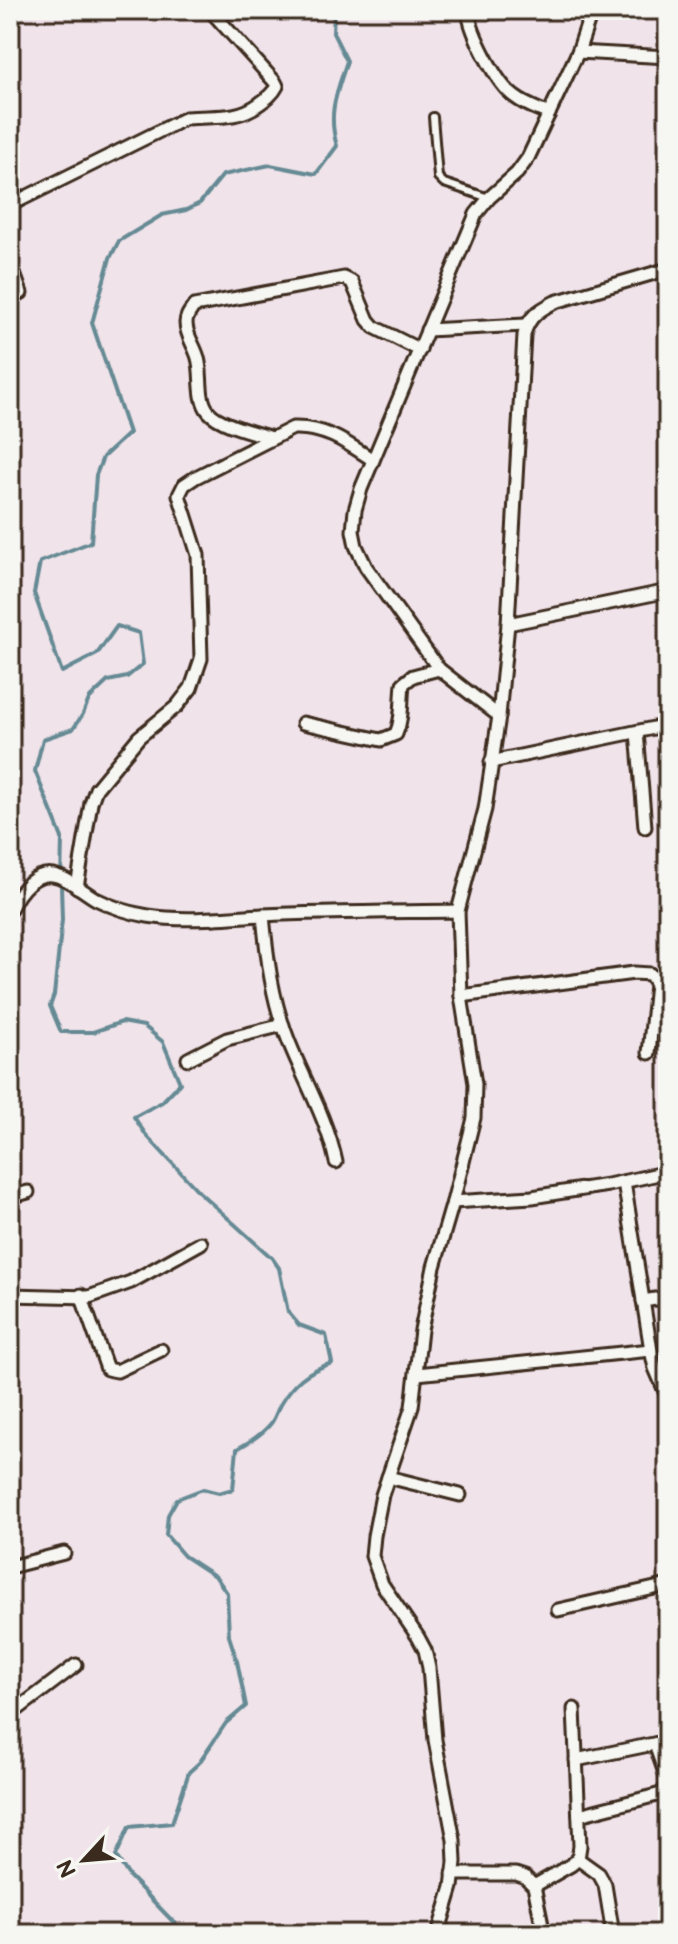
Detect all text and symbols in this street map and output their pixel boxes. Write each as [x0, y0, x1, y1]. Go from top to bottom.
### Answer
north arrow [44, 1820, 124, 1900]
text: N [52, 1855, 83, 1881]

